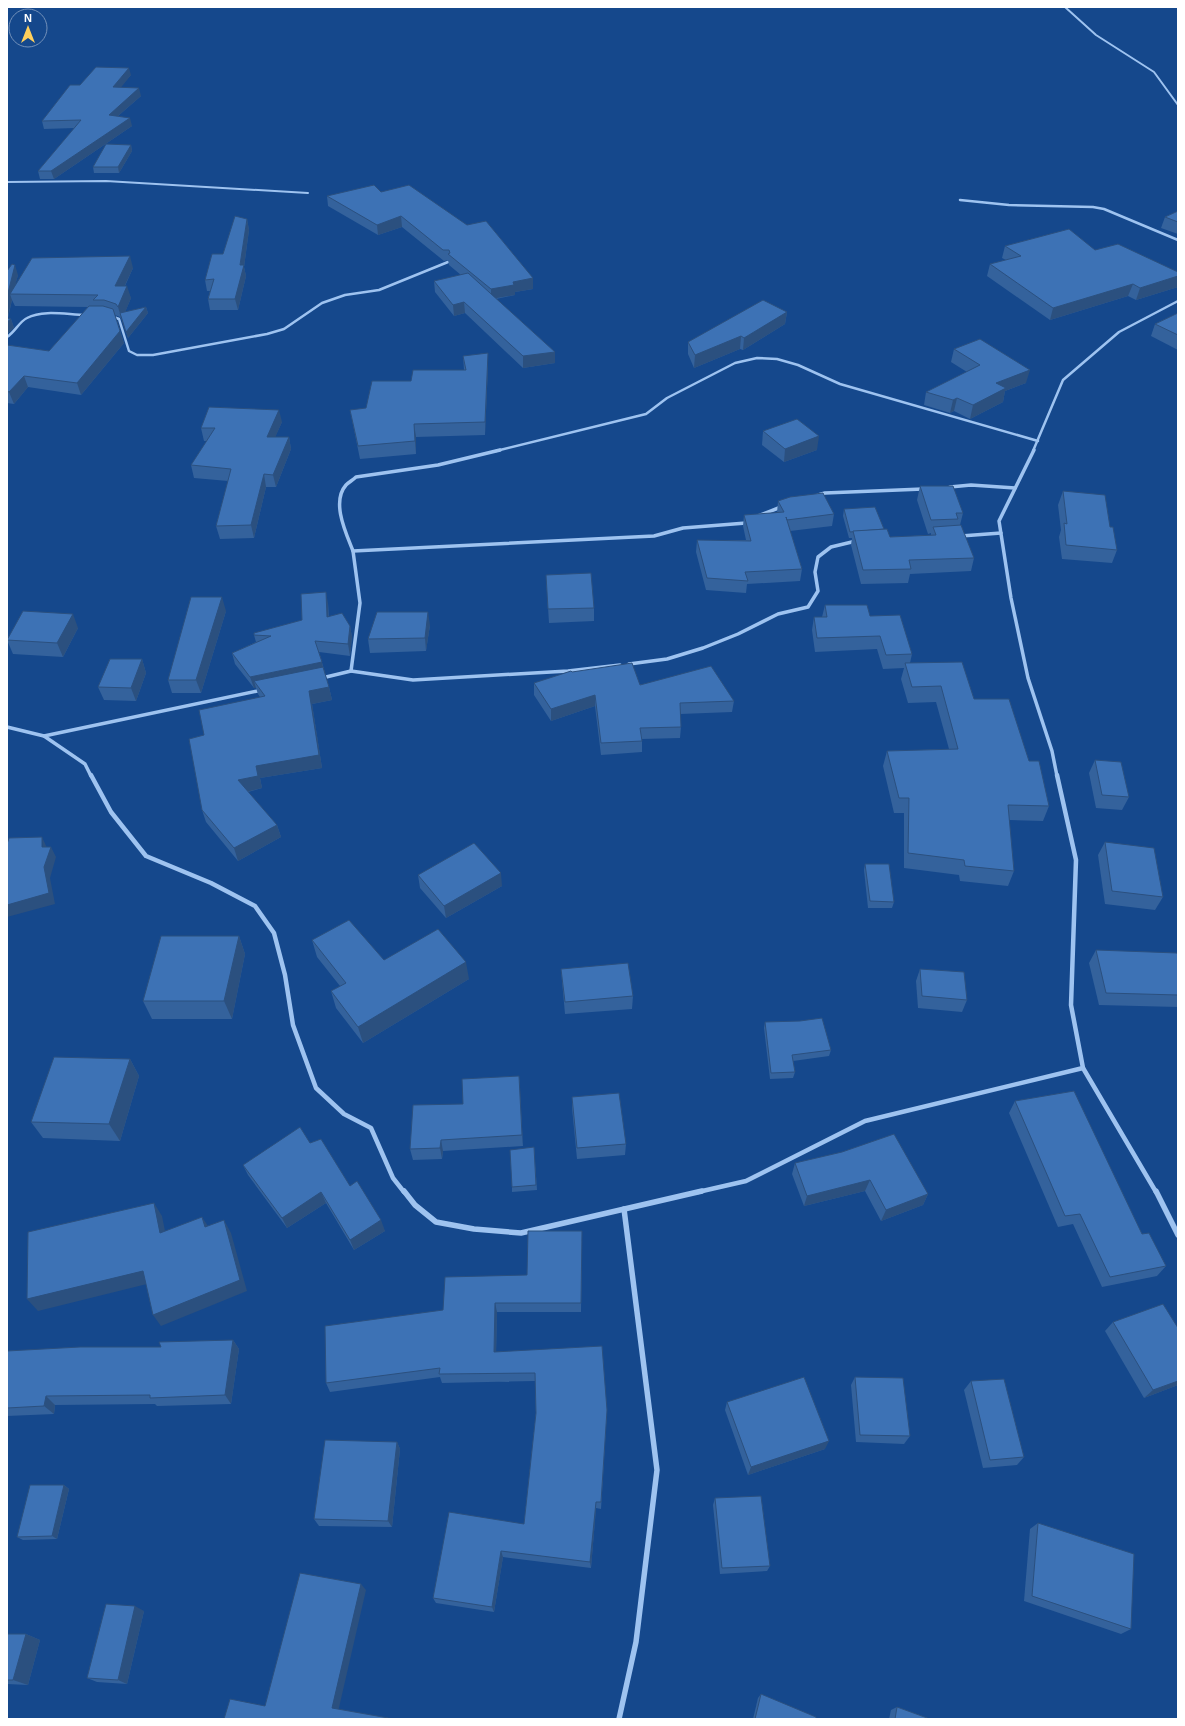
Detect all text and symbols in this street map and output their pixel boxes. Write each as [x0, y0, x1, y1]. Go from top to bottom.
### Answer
north arrow [8, 8, 48, 48]
text: N [24, 12, 32, 24]

